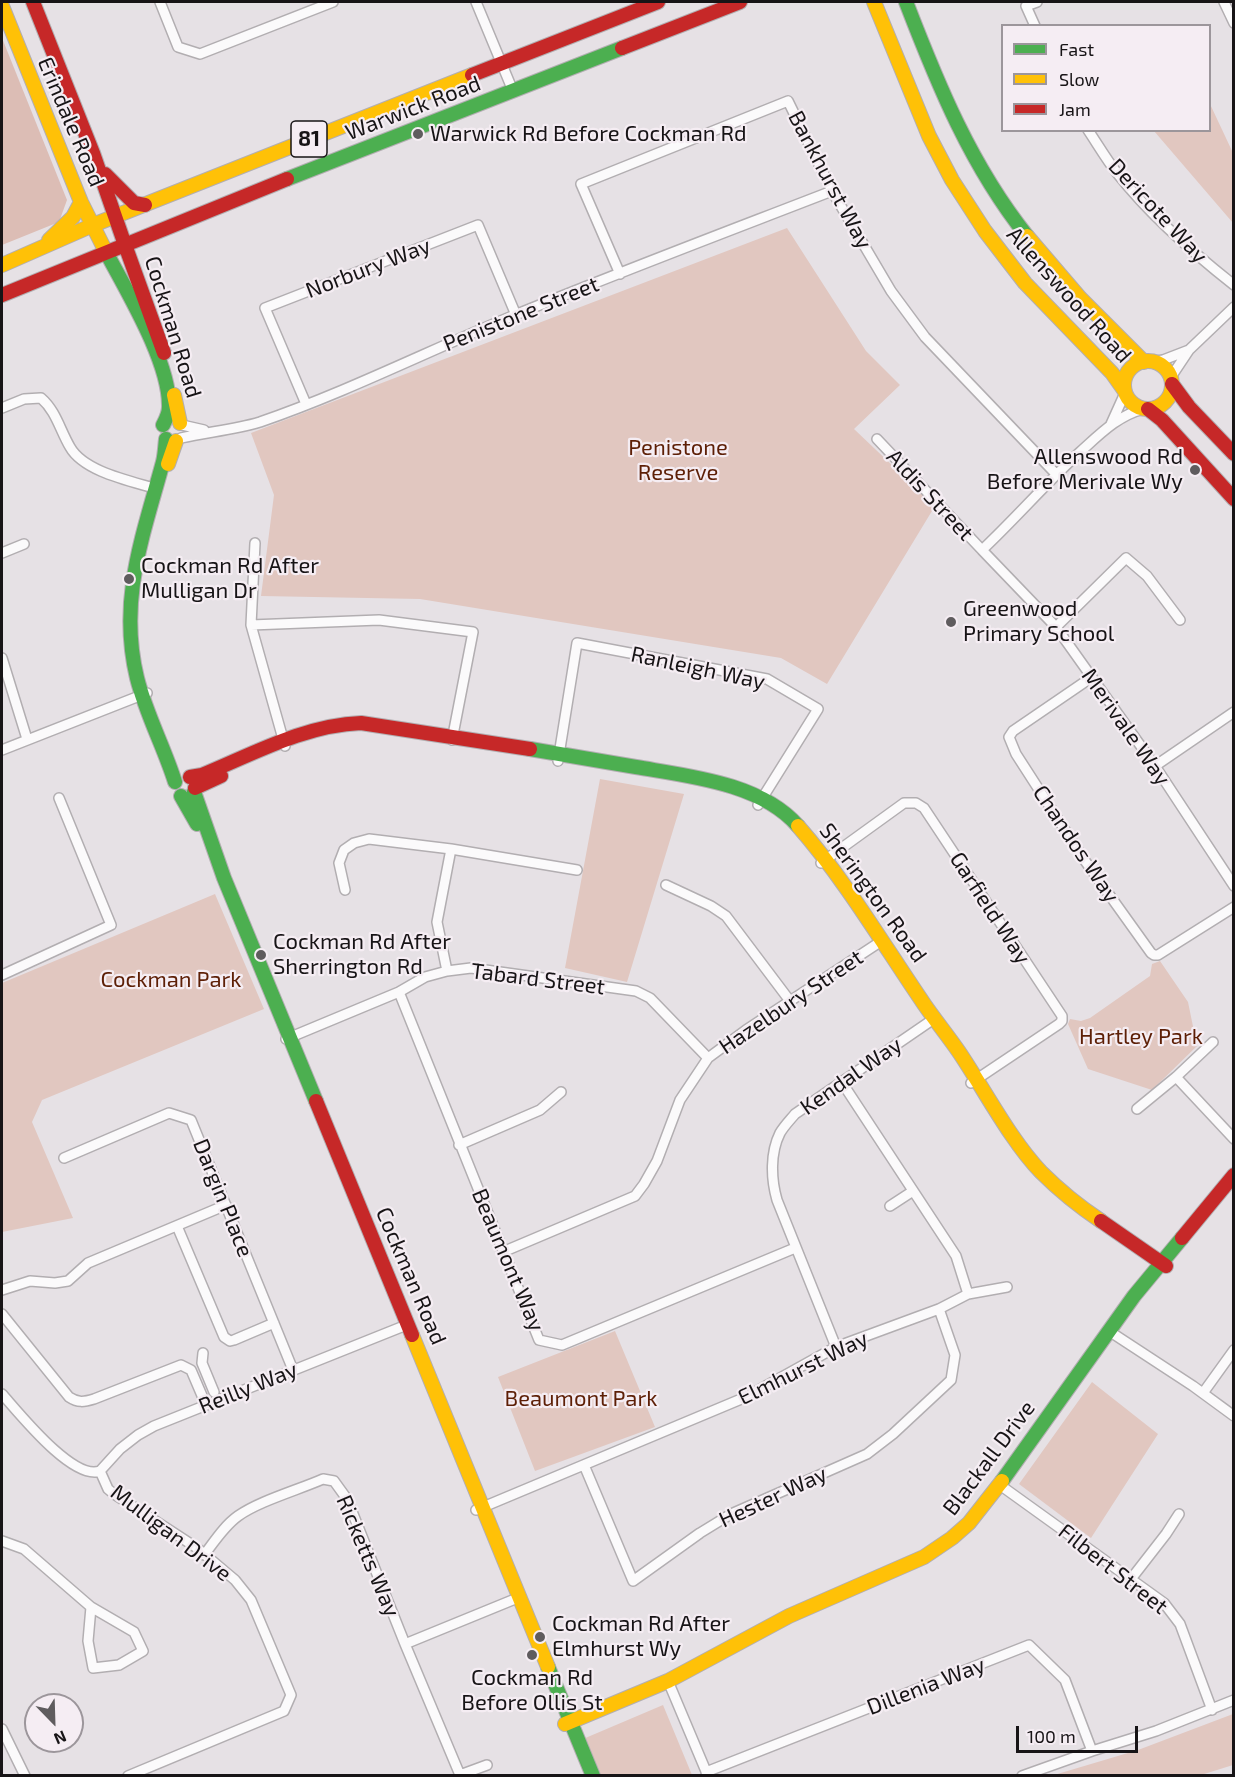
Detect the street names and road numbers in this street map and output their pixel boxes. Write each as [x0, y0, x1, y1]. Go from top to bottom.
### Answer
street label: Erindale Road [32, 53, 110, 191]
street label: Warwick Road [342, 70, 484, 146]
street label: Bankhurst Way [783, 106, 877, 254]
road number: 81 [291, 121, 327, 157]
street label: Dericote Way [1103, 153, 1213, 269]
street label: Allenswood Road [1001, 222, 1137, 368]
street label: Norbury Way [302, 232, 434, 304]
street label: Cockman Road [139, 253, 207, 401]
street label: Penistone Street [439, 271, 603, 357]
street label: Aldis Street [881, 444, 979, 546]
street label: Ranleigh Way [628, 641, 768, 695]
street label: Merivale Way [1076, 663, 1176, 791]
street label: Chandos Way [1027, 780, 1125, 908]
street label: Sherington Road [814, 818, 932, 968]
street label: Garfield Way [944, 847, 1036, 969]
street label: Hazelbury Street [714, 944, 868, 1060]
street label: Tabard Street [470, 958, 606, 1000]
street label: Kendal Way [795, 1031, 907, 1121]
street label: Dargin Place [187, 1135, 259, 1261]
street label: Beaumont Way [466, 1185, 550, 1335]
street label: Cockman Road [370, 1203, 452, 1349]
street label: Elmhurst Way [734, 1325, 872, 1411]
street label: Reilly Way [195, 1356, 301, 1420]
street label: Blackall Drive [937, 1396, 1041, 1520]
street label: Hester Way [715, 1461, 831, 1533]
street label: Mulligan Drive [105, 1479, 237, 1587]
street label: Ricketts Way [331, 1491, 405, 1621]
street label: Filbert Street [1053, 1518, 1173, 1620]
street label: Dillenia Way [863, 1651, 989, 1721]

